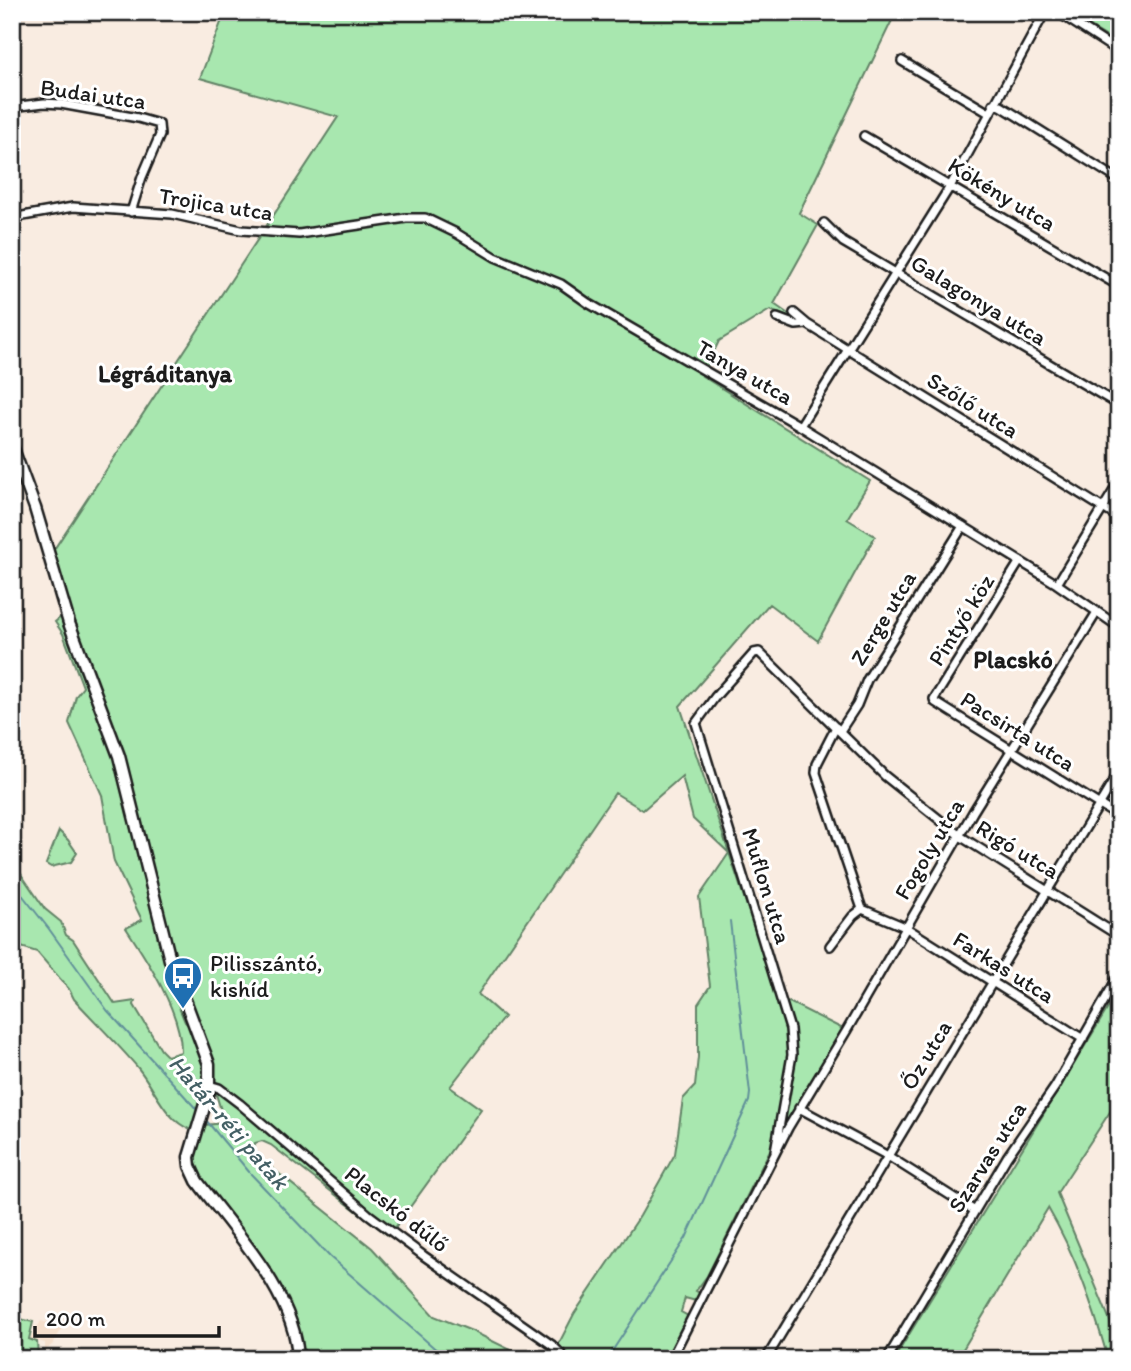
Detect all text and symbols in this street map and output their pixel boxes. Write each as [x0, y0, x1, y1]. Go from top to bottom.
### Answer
street label: Budai utca [39, 73, 147, 115]
street label: Kökény utca [943, 151, 1061, 237]
street label: Trojica utca [157, 181, 275, 227]
street label: Galagonya utca [906, 248, 1052, 352]
street label: Tanya utca [692, 333, 798, 411]
district label: Légráditanya [98, 359, 233, 389]
street label: Szőlő utca [922, 366, 1024, 444]
street label: Zerge utca [844, 566, 922, 670]
street label: Pintyő köz [922, 569, 1000, 671]
district label: Placskó [973, 645, 1053, 674]
street label: Pacsirta utca [956, 685, 1080, 777]
street label: Fogoly utca [888, 793, 970, 905]
street label: Rigó utca [971, 813, 1065, 885]
street label: Muflon utca [736, 825, 798, 947]
street label: Farkas utca [948, 925, 1060, 1009]
place label: Pilisszántó, kishíd [210, 949, 323, 1003]
bus stop icon: Pilisszántó, kishíd [162, 955, 204, 1010]
street label: Őz utca [894, 1015, 958, 1095]
water label: Határ-réti patak [163, 1049, 296, 1196]
street label: Szarvas utca [942, 1096, 1032, 1218]
street label: Placskó dűlő [339, 1160, 455, 1258]
scale bar [35, 1294, 219, 1338]
text: 200 m [46, 1306, 106, 1331]

